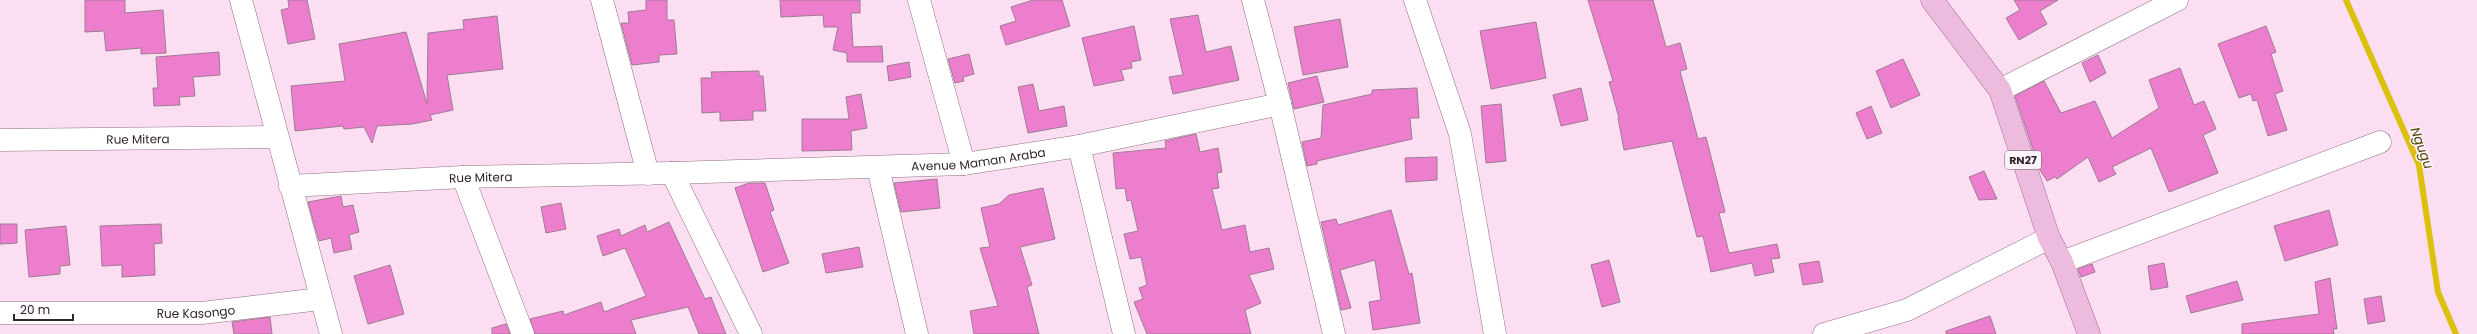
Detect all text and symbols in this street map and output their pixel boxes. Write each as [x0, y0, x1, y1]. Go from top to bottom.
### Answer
water label: Ngugu [2406, 124, 2438, 172]
street label: Rue Mitera [106, 130, 170, 147]
street label: Avenue Maman Araba [911, 143, 1046, 174]
road number: RN27 [2005, 151, 2041, 169]
street label: Rue Mitera [449, 168, 513, 186]
scale bar [14, 296, 73, 322]
text: 20 m [20, 301, 50, 318]
street label: Rue Kasongo [157, 301, 236, 322]

